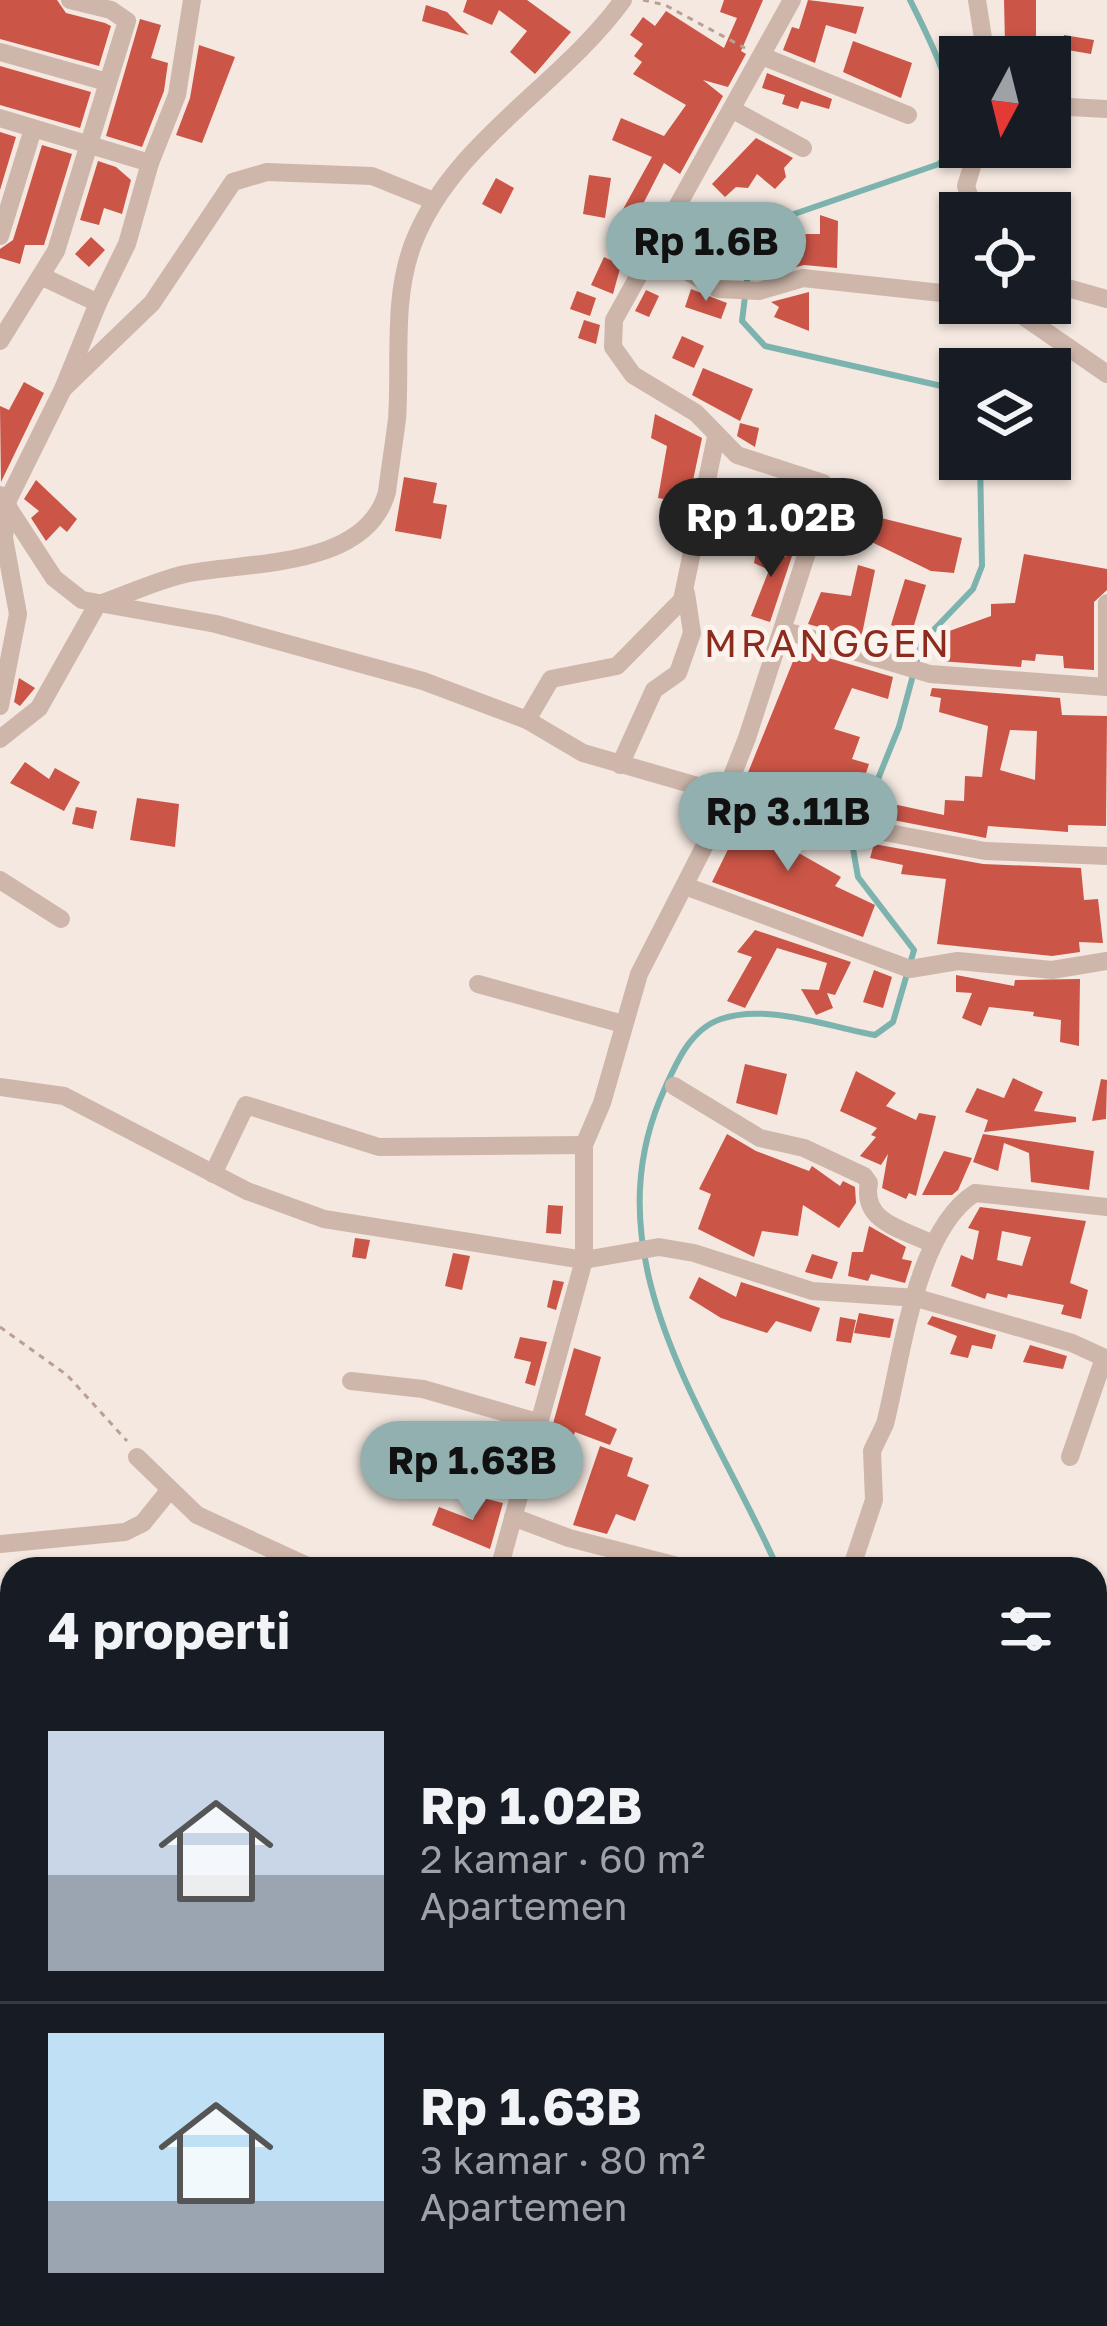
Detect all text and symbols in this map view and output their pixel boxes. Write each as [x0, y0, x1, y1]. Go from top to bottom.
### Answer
north arrow [939, 36, 1071, 168]
map controls [939, 36, 1071, 480]
button: locate [939, 192, 1071, 324]
pin: Rp 1.6B [595, 202, 817, 304]
text: Rp 1.6B [633, 217, 779, 264]
button: layers [939, 348, 1071, 480]
pin: Rp 1.02B [647, 478, 895, 580]
text: Rp 1.02B [686, 493, 856, 540]
district label: MRANGGEN [704, 619, 952, 666]
pin: Rp 3.11B [664, 772, 912, 874]
text: Rp 3.11B [706, 787, 870, 834]
pin: Rp 1.63B [348, 1421, 596, 1523]
text: Rp 1.63B [387, 1436, 557, 1483]
icon: filters [993, 1596, 1059, 1662]
text: 4 properti [48, 1599, 290, 1660]
text: Rp 1.02B [420, 1774, 642, 1835]
icon: home [144, 1779, 288, 1923]
text: 2 kamar · 60 m² [420, 1835, 705, 1882]
text: Apartemen [420, 1882, 627, 1929]
text: Rp 1.63B [420, 2075, 642, 2136]
icon: home [144, 2081, 288, 2225]
text: 3 kamar · 80 m² [420, 2136, 705, 2183]
text: Apartemen [420, 2183, 627, 2230]

